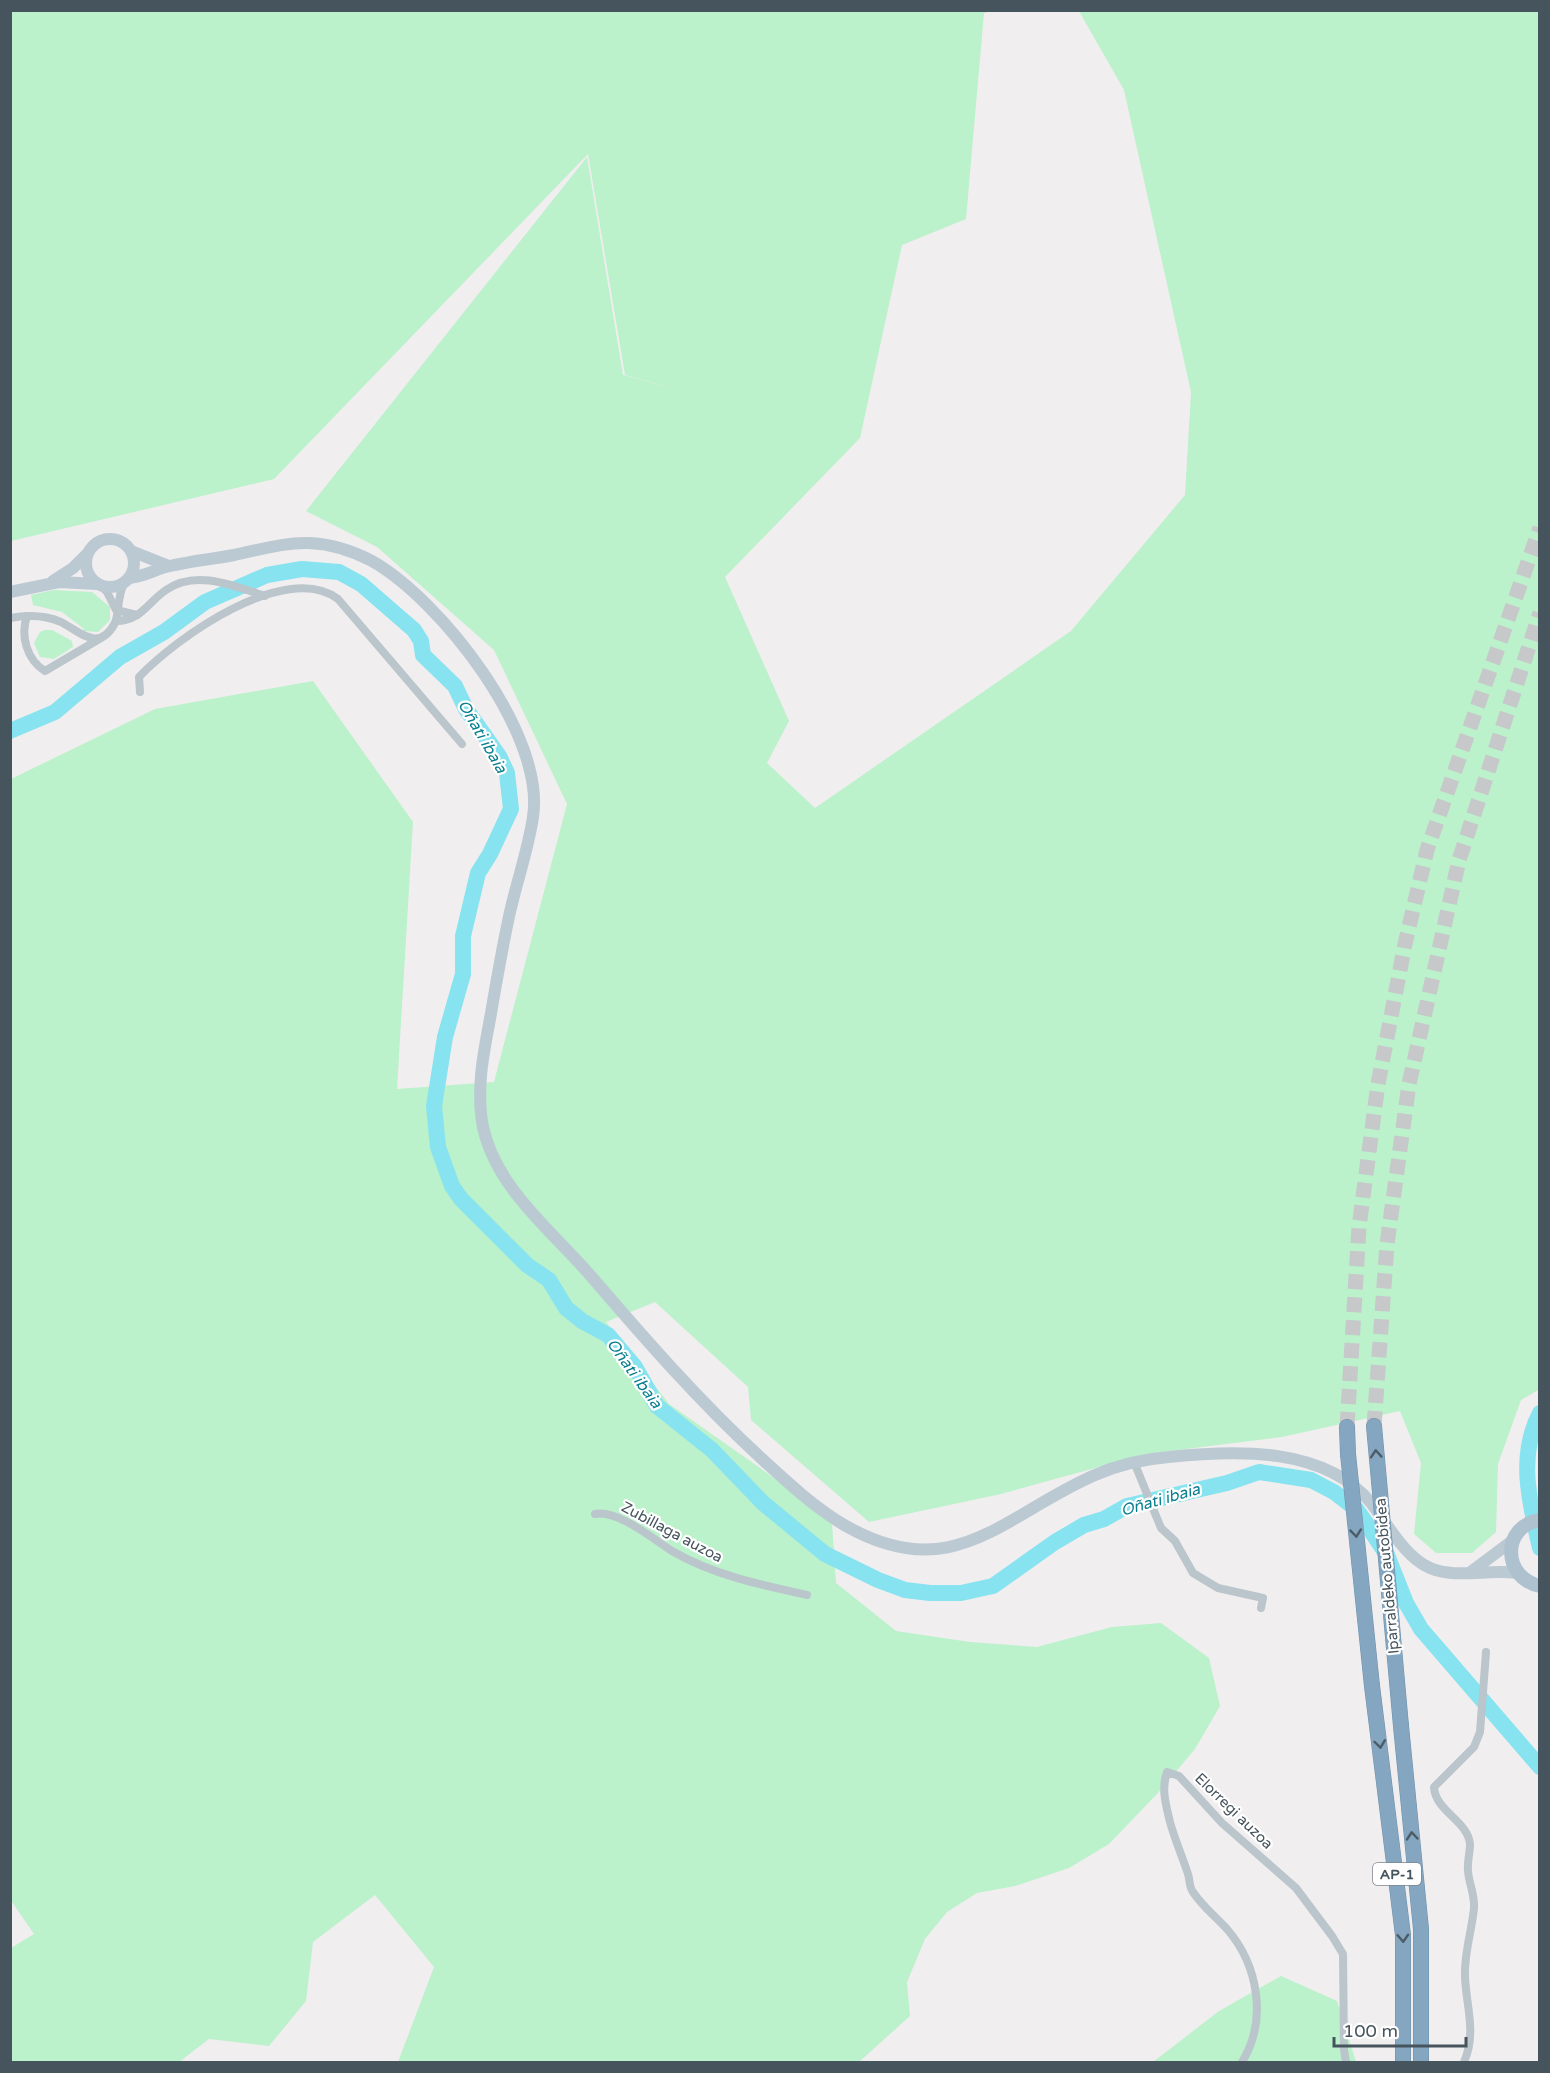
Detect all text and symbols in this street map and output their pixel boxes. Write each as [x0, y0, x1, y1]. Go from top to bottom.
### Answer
water label: Oñati ibaia [453, 696, 512, 778]
water label: Oñati ibaia [602, 1335, 667, 1413]
one-way arrow [1370, 1449, 1383, 1458]
water label: Oñati ibaia [1118, 1479, 1203, 1521]
street label: Iparraldeko autobidea [1371, 1497, 1403, 1655]
street label: Zubillaga auzoa [618, 1498, 726, 1566]
one-way arrow [1349, 1528, 1362, 1537]
one-way arrow [1374, 1740, 1386, 1749]
street label: Elorregi auzoa [1191, 1769, 1277, 1853]
one-way arrow [1406, 1832, 1419, 1841]
road number: AP-1 [1373, 1863, 1421, 1885]
one-way arrow [1396, 1933, 1409, 1942]
scale bar [1334, 2010, 1466, 2048]
text: 100 m [1343, 2020, 1398, 2042]

